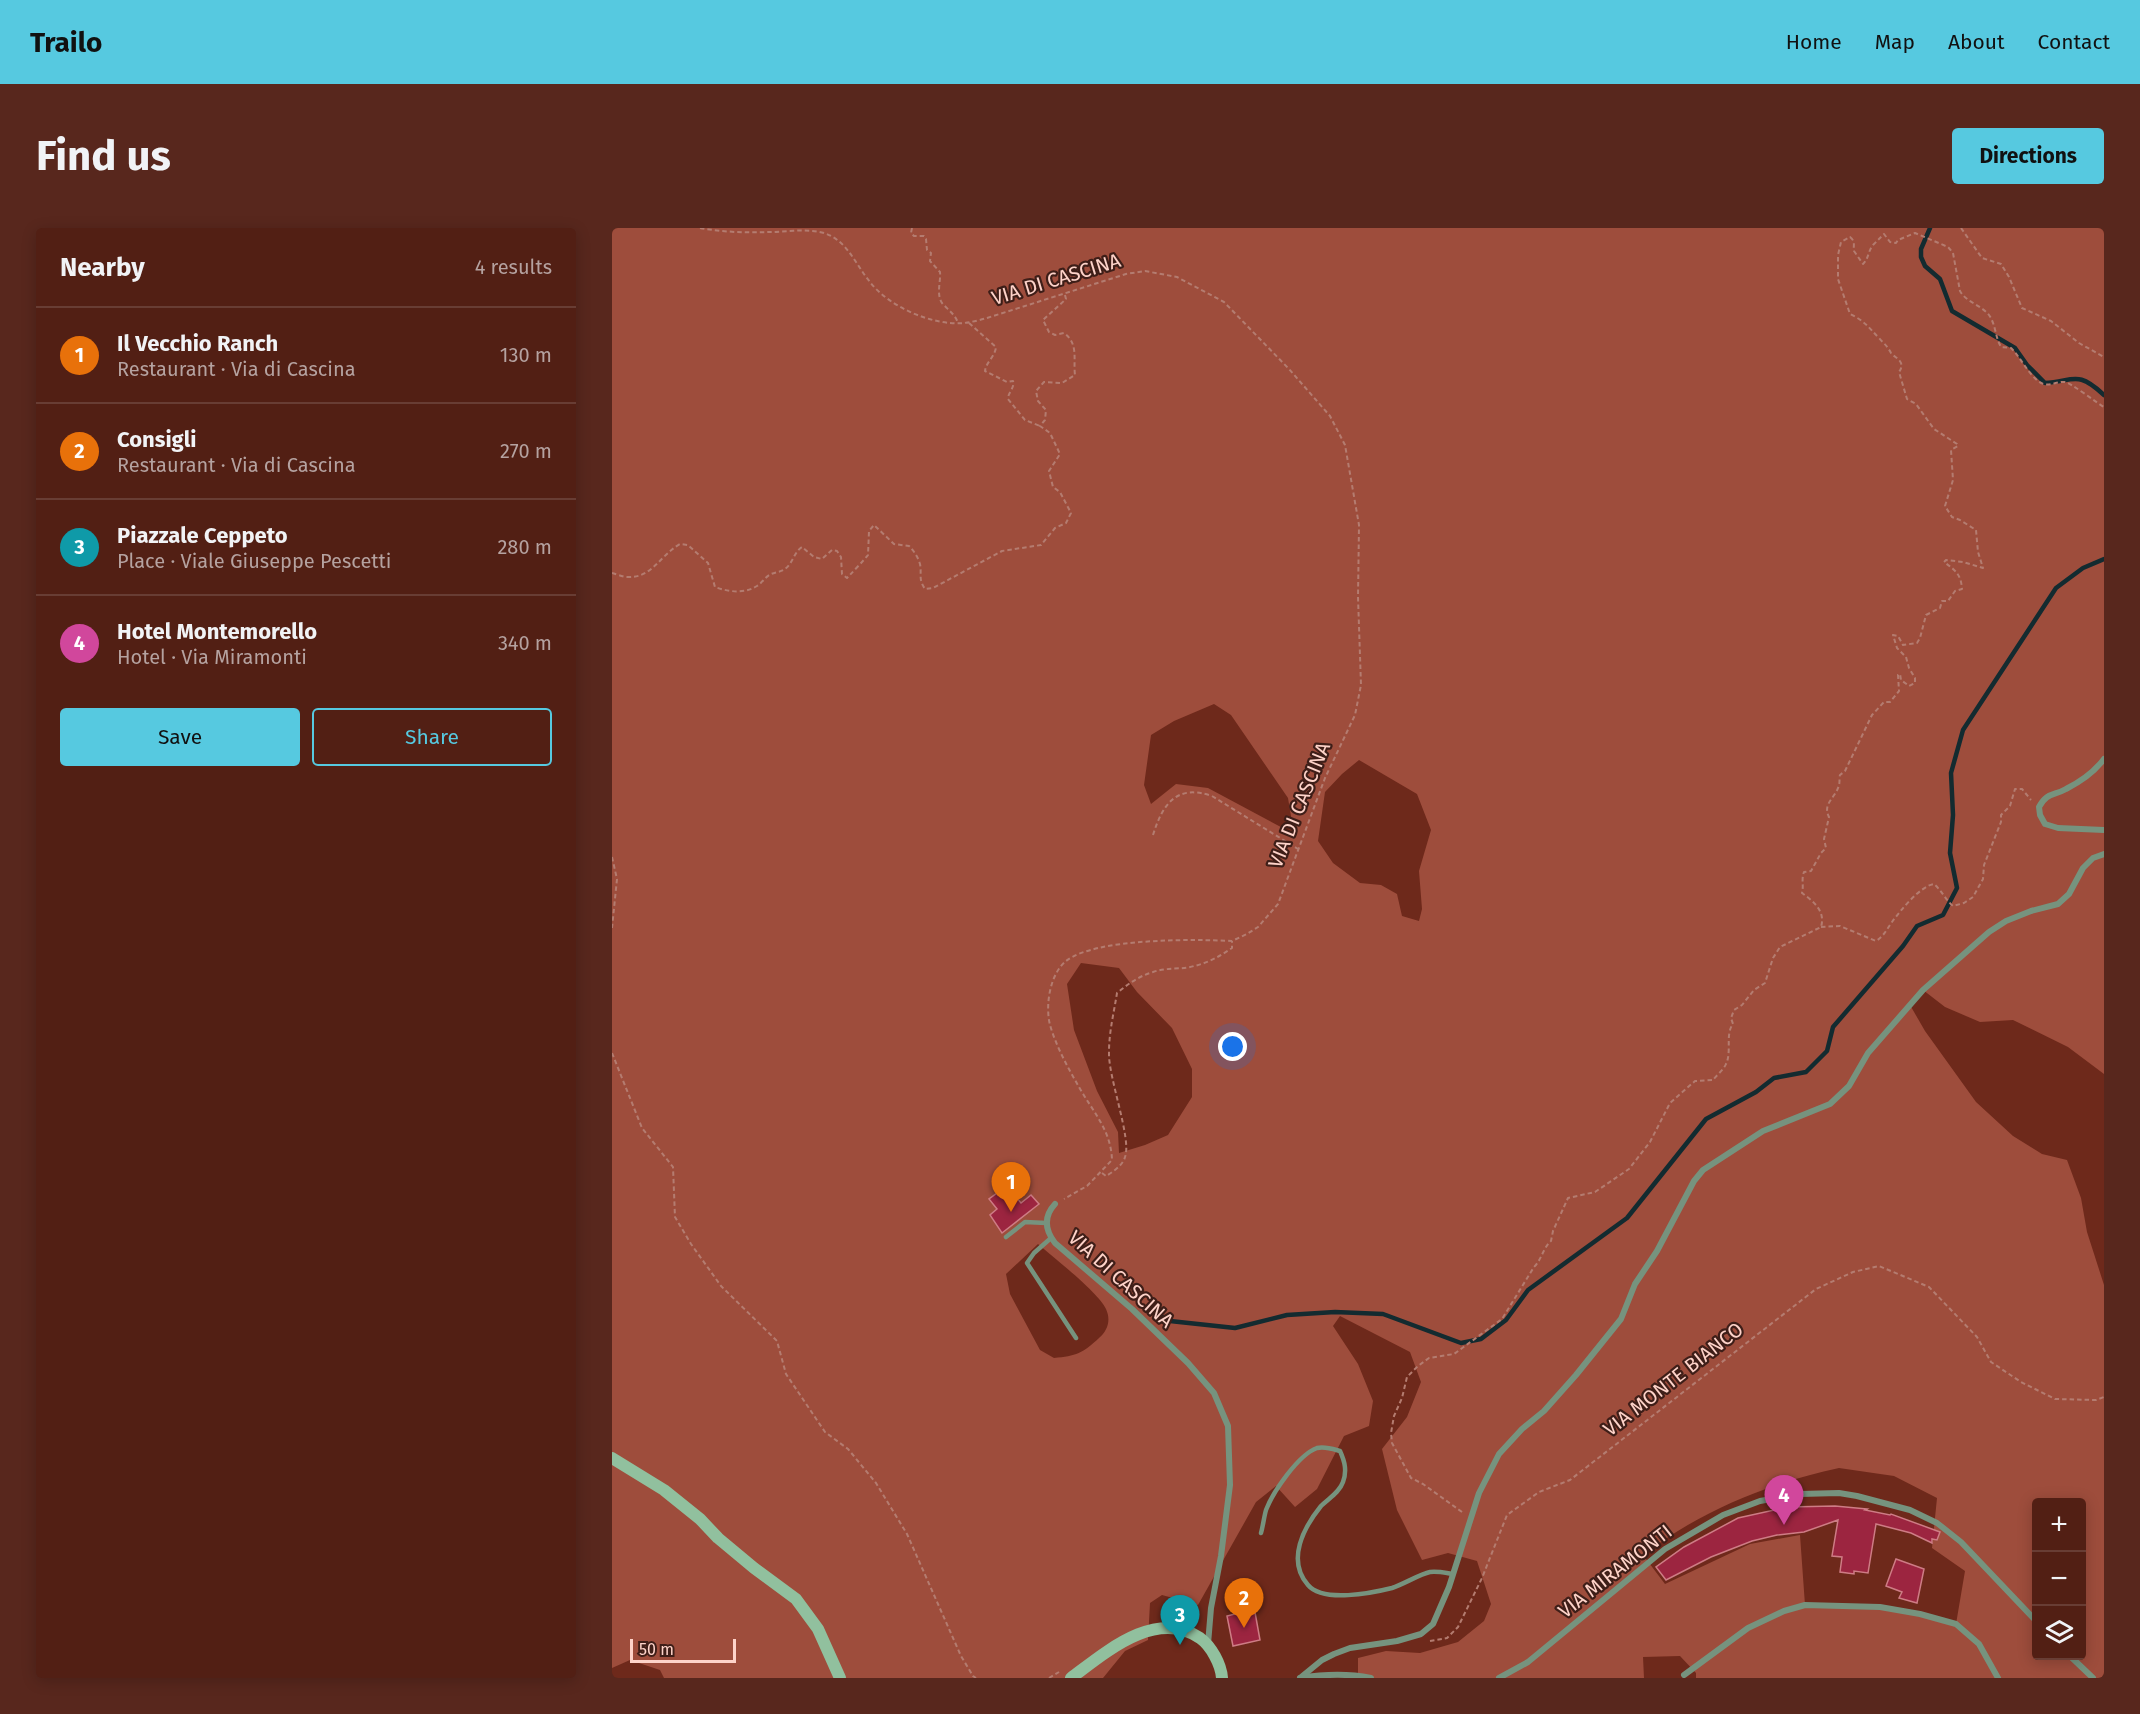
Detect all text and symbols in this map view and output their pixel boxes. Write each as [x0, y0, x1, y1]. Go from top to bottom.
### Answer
text: Trailo [30, 26, 102, 59]
text: Home [1786, 29, 1842, 55]
text: Map [1875, 29, 1915, 55]
text: About [1948, 29, 2005, 55]
text: Contact [2038, 29, 2110, 55]
button: Directions [1952, 128, 2104, 184]
text: Find us [36, 131, 171, 181]
street label: VIA DI CASCINA [989, 248, 1124, 310]
text: Nearby [60, 252, 145, 283]
text: 4 results [475, 255, 552, 279]
text: Il Vecchio Ranch [117, 330, 278, 357]
text: 1 [75, 343, 84, 367]
text: 130 m [500, 343, 552, 367]
text: Restaurant · Via di Cascina [117, 357, 356, 381]
text: Consigli [117, 426, 196, 453]
text: 2 [74, 439, 85, 463]
text: 270 m [500, 439, 552, 463]
text: Restaurant · Via di Cascina [117, 453, 356, 477]
text: Piazzale Ceppeto [117, 522, 288, 549]
text: 3 [74, 535, 85, 559]
text: 280 m [497, 535, 552, 559]
text: Place · Viale Giuseppe Pescetti [117, 549, 391, 573]
text: Hotel Montemorello [117, 618, 317, 645]
text: 4 [74, 631, 85, 655]
text: 340 m [498, 631, 552, 655]
text: Hotel · Via Miramonti [117, 645, 307, 669]
button: Save [60, 708, 300, 766]
button: Share [312, 708, 552, 766]
street label: VIA DI CASCINA [1263, 738, 1335, 871]
your location [1218, 1032, 1247, 1061]
pin: 1 [992, 1162, 1030, 1212]
street label: VIA DI CASCINA [1063, 1225, 1179, 1333]
street label: VIA MONTE BIANCO [1598, 1317, 1748, 1441]
pin: 4 [1764, 1476, 1804, 1525]
map controls [2032, 1498, 2086, 1660]
button: + [2032, 1498, 2086, 1552]
street label: VIA MIRAMONTI [1553, 1519, 1677, 1623]
button: − [2032, 1552, 2086, 1606]
pin: 2 [1224, 1578, 1264, 1628]
pin: 3 [1160, 1596, 1200, 1645]
button: layers [2032, 1606, 2086, 1660]
scale bar [630, 1636, 736, 1664]
text: 50 m [639, 1640, 674, 1659]

